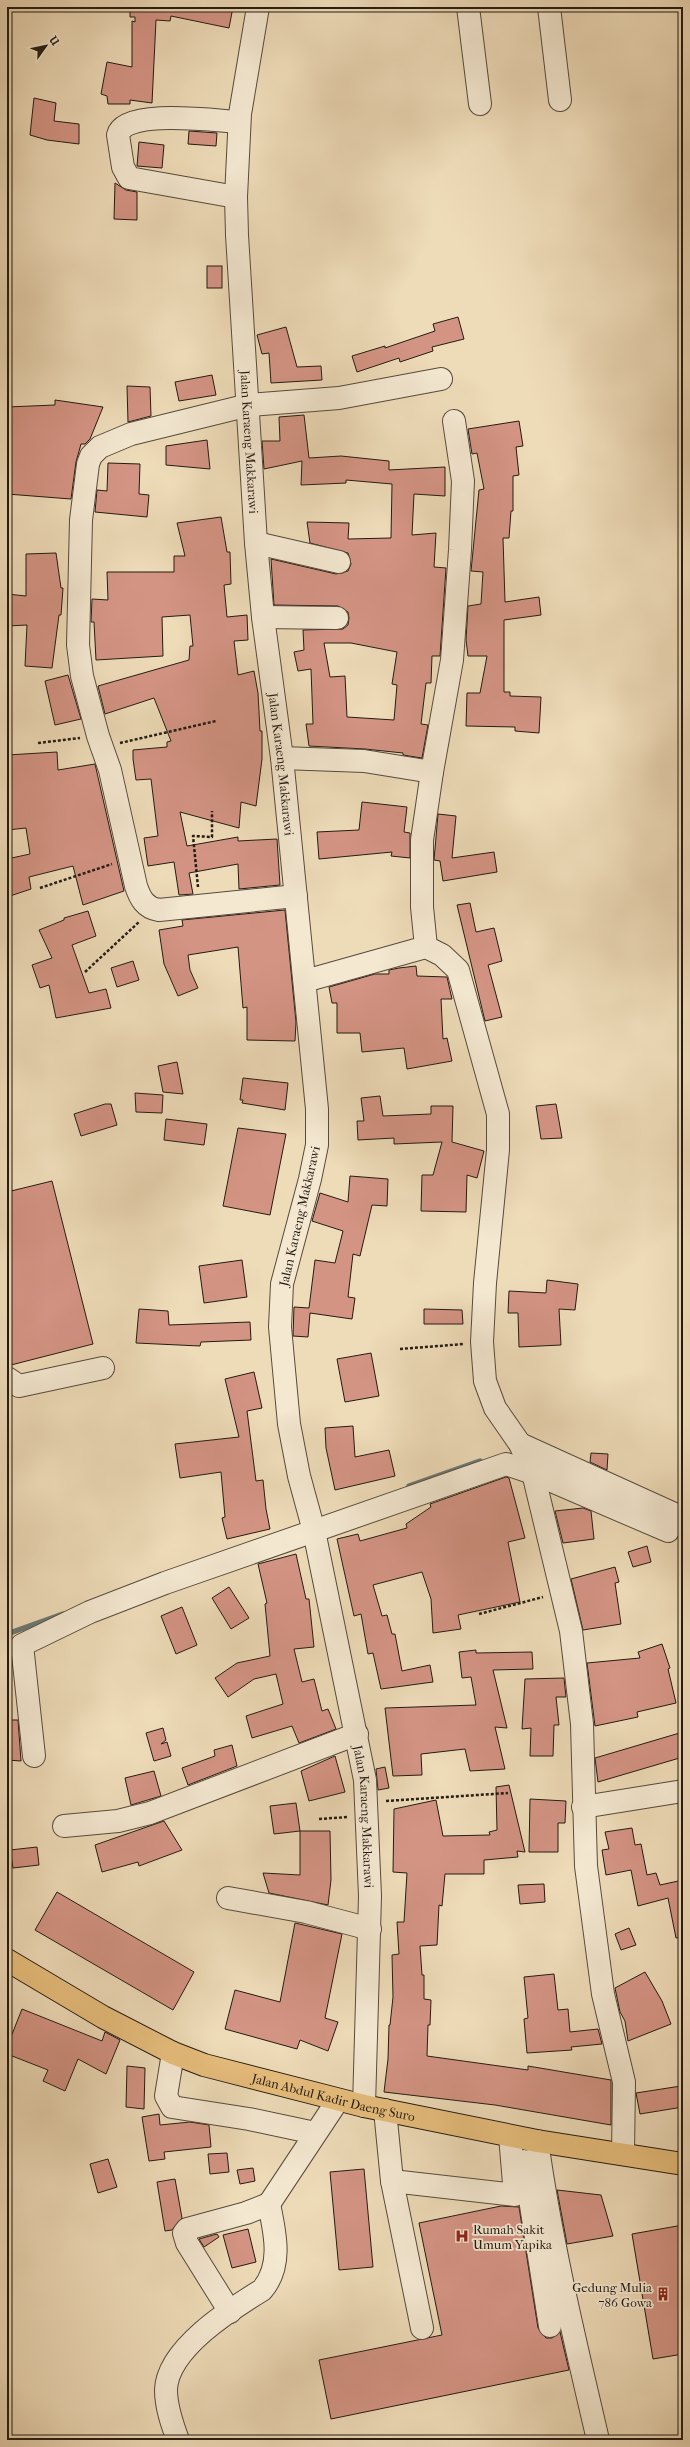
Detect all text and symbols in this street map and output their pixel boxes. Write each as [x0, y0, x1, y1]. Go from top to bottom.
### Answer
north arrow [26, 26, 66, 66]
text: U [46, 33, 62, 48]
street label: Jalan Karaeng Makkarawi [237, 369, 261, 514]
street label: Jalan Karaeng Makkarawi [265, 691, 297, 837]
street label: Jalan Karaeng Makkarawi [276, 1144, 323, 1289]
street label: Jalan Karaeng Makkarawi [350, 1743, 377, 1889]
street label: Jalan Abdul Kadir Daeng Suro [249, 2070, 417, 2124]
place label: Rumah Sakit Umum Yapika [473, 2222, 553, 2252]
hospital icon: Rumah Sakit Umum Yapika [454, 2228, 470, 2244]
place label: Gedung Mulia 786 Gowa [572, 2280, 653, 2310]
building icon: Gedung Mulia 786 Gowa [655, 2286, 671, 2302]

